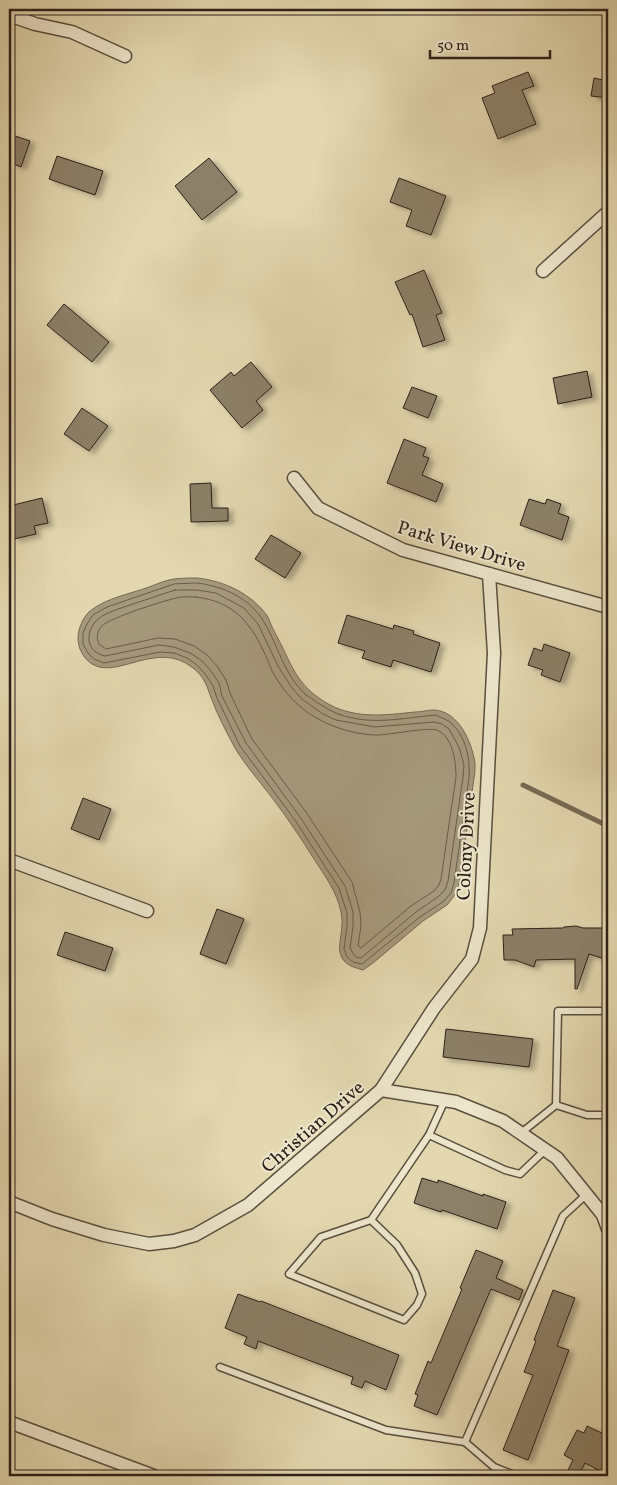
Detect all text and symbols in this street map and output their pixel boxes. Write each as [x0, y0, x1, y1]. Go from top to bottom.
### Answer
scale bar [430, 28, 550, 60]
text: 50 m [437, 36, 469, 57]
street label: Park View Drive [394, 515, 529, 579]
street label: Colony Drive [451, 791, 483, 901]
street label: Christian Drive [256, 1075, 370, 1180]

